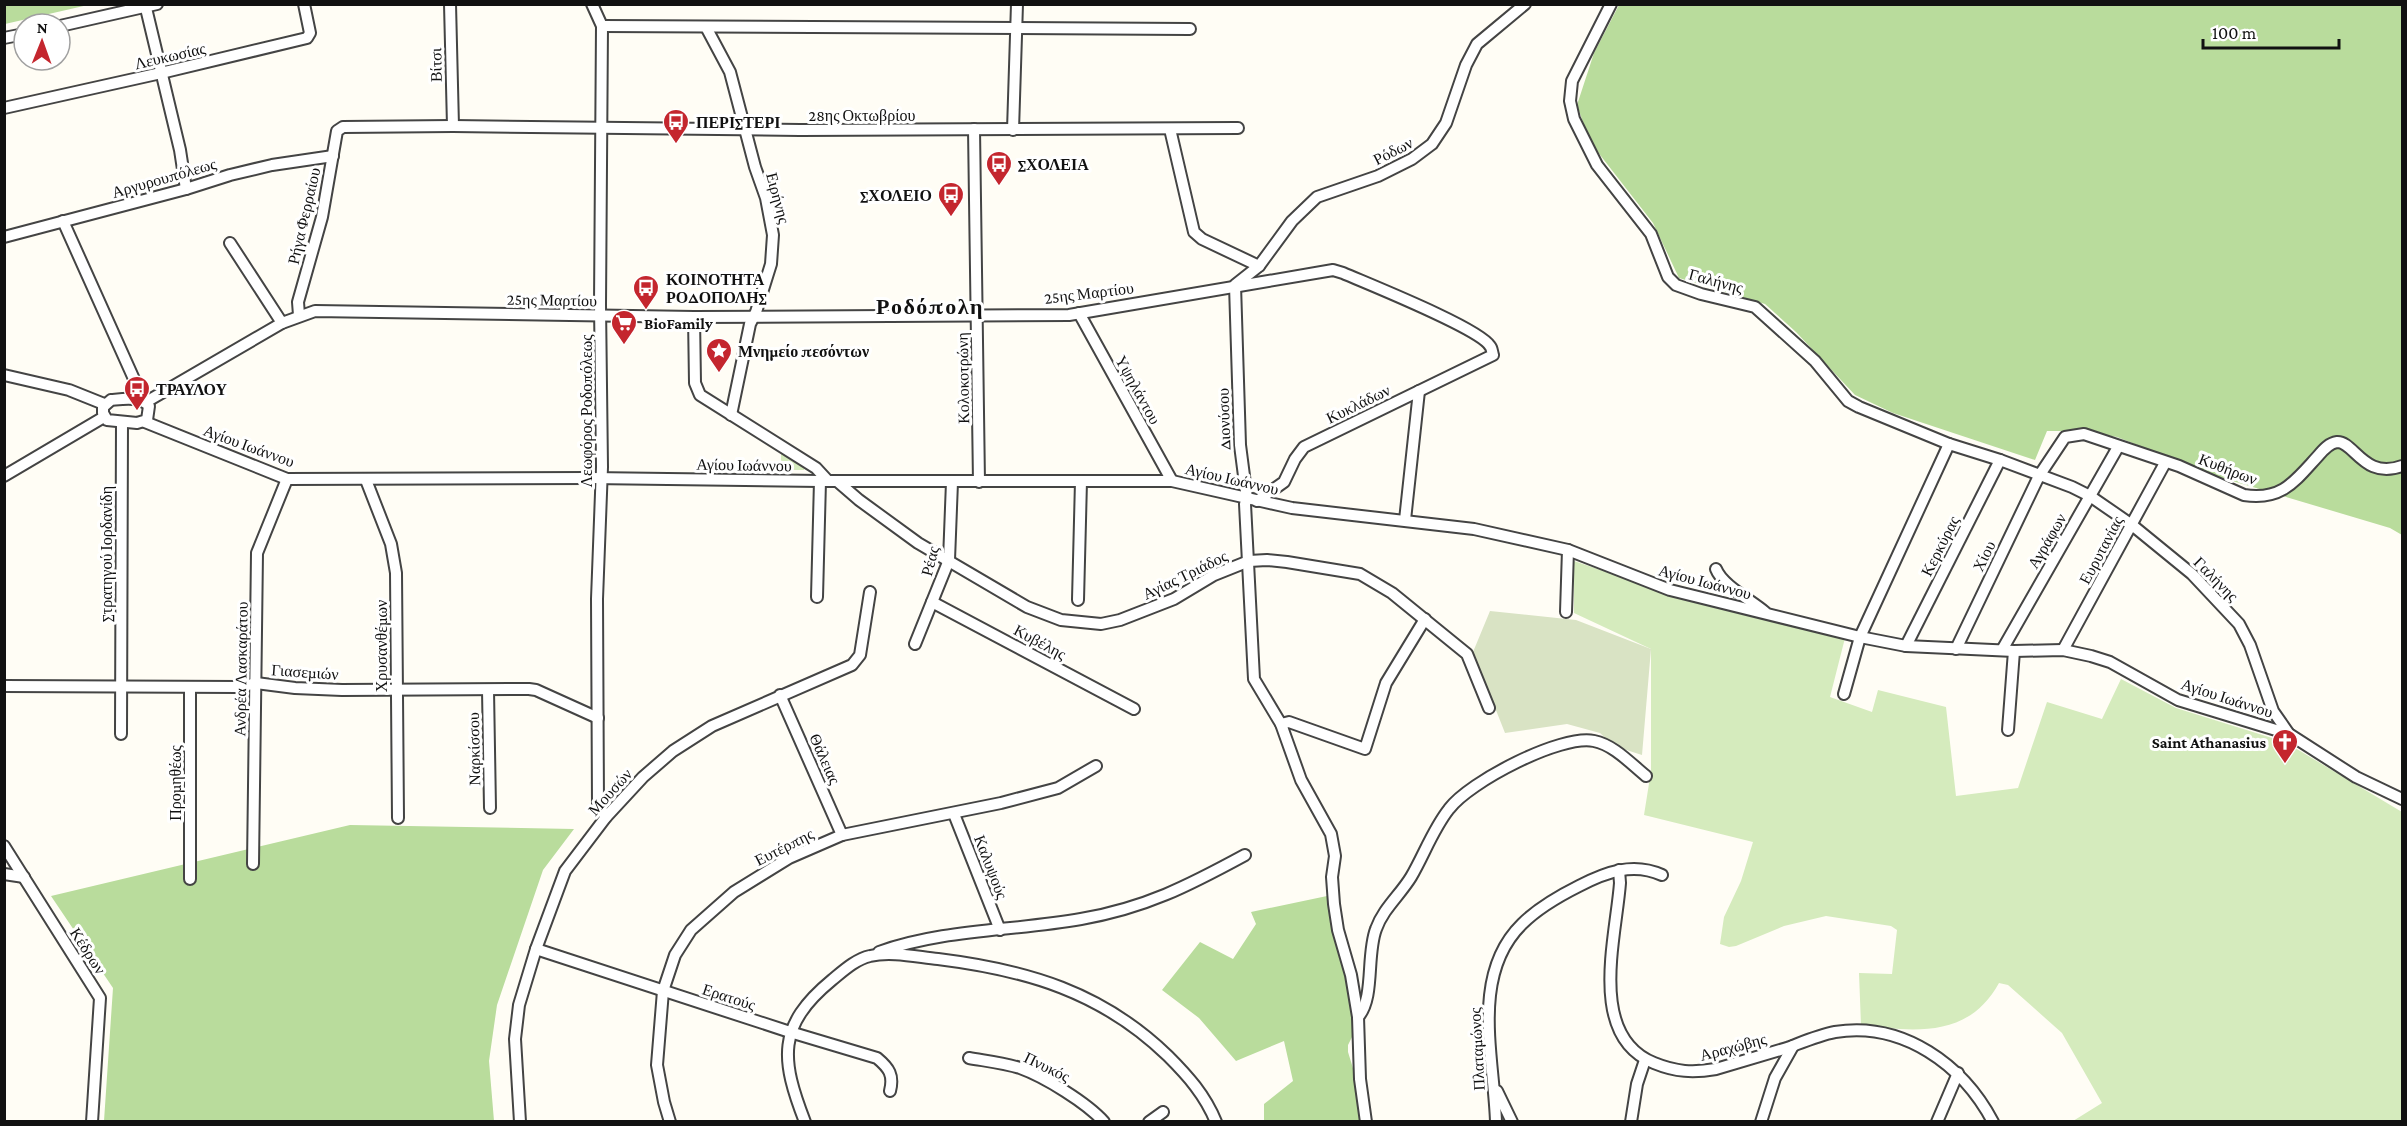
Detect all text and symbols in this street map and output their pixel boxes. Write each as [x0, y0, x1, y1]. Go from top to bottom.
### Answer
north arrow [12, 12, 72, 72]
scale bar [2203, 12, 2340, 50]
text: N [37, 19, 48, 36]
text: 100 m [2212, 23, 2257, 43]
street label: Λευκωσίας [133, 39, 208, 72]
street label: Βίτσι [427, 47, 445, 82]
bus stop icon: ΠΕΡΙΣΤΕΡΙ [661, 107, 691, 145]
street label: 28ης Οκτωβρίου [809, 107, 916, 125]
place label: ΠΕΡΙΣΤΕΡΙ [696, 114, 781, 131]
street label: Ρόδων [1370, 134, 1416, 168]
bus stop icon: ΣΧΟΛΕΙΑ [984, 149, 1014, 187]
street label: Αργυρουπόλεως [110, 155, 219, 202]
place label: ΣΧΟΛΕΙΑ [1018, 156, 1089, 173]
street label: Ρήγα Φερραίου [285, 166, 324, 266]
street label: Ειρήνης [762, 171, 793, 226]
bus stop icon: ΣΧΟΛΕΙΟ [936, 180, 966, 218]
place label: ΣΧΟΛΕΙΟ [860, 187, 932, 204]
street label: Γαλήνης [1687, 266, 1746, 298]
place label: ΚΟΙΝΟΤΗΤΑ ΡΟΔΟΠΟΛΗΣ [666, 271, 767, 306]
bus stop icon: ΚΟΙΝΟΤΗΤΑ ΡΟΔΟΠΟΛΗΣ [631, 273, 661, 311]
street label: 25ης Μαρτίου [1043, 279, 1135, 308]
street label: 25ης Μαρτίου [507, 291, 597, 310]
district label: Ροδόπολη [876, 294, 984, 319]
supermarket icon: BioFamily [609, 308, 639, 346]
place label: BioFamily [644, 315, 713, 332]
street label: Κολοκοτρώνη [954, 332, 973, 424]
street label: Λεωφόρος Ροδοπόλεως [578, 334, 596, 488]
place icon: Μνημείο πεσόντων [704, 336, 734, 374]
place label: Μνημείο πεσόντων [738, 343, 869, 361]
street label: Υψηλάντου [1111, 353, 1164, 428]
bus stop icon: ΤΡΑΥΛΟΥ [122, 374, 152, 412]
place label: ΤΡΑΥΛΟΥ [156, 381, 228, 398]
street label: Κυκλάδων [1323, 381, 1393, 427]
street label: Διονύσου [1214, 388, 1234, 450]
street label: Αγίου Ιωάννου [201, 422, 297, 471]
street label: Κυθήρων [2196, 450, 2260, 489]
street label: Αγίου Ιωάννου [696, 456, 792, 475]
street label: Αγίου Ιωάννου [1183, 460, 1280, 499]
street label: Στρατηγού Ιορδανίδη [98, 486, 116, 622]
street label: Αγράφων [2024, 510, 2070, 572]
street label: Ευρυτανίας [2076, 512, 2127, 587]
street label: Κερκύρας [1918, 513, 1964, 579]
street label: Χίου [1969, 538, 1999, 574]
street label: Ρέας [918, 544, 942, 578]
street label: Αγίας Τριάδος [1140, 547, 1231, 604]
street label: Γαλήνης [2190, 553, 2242, 606]
street label: Αγίου Ιωάννου [1656, 561, 1753, 604]
street label: Χρυσανθέμων [373, 600, 391, 692]
street label: Ανδρέα Λασκαράτου [231, 601, 252, 737]
street label: Κυβέλης [1011, 621, 1070, 664]
street label: Γιασεμιών [271, 661, 339, 684]
street label: Αγίου Ιωάννου [2179, 675, 2275, 722]
street label: Ναρκίσσου [465, 712, 484, 786]
church icon: Saint Athanasius [2270, 727, 2300, 765]
street label: Θάλειας [806, 731, 844, 787]
place label: Saint Athanasius [2152, 734, 2266, 751]
street label: Προμηθέως [167, 744, 185, 821]
street label: Μουσών [585, 765, 635, 819]
street label: Ευτέρπης [752, 825, 817, 870]
street label: Καλυψούς [970, 833, 1011, 902]
street label: Κέδρων [66, 925, 109, 978]
street label: Ερατούς [700, 980, 758, 1015]
street label: Πλαταμώνος [1466, 1006, 1489, 1091]
street label: Αραχώβης [1698, 1030, 1769, 1065]
street label: Πνυκός [1021, 1049, 1073, 1086]

